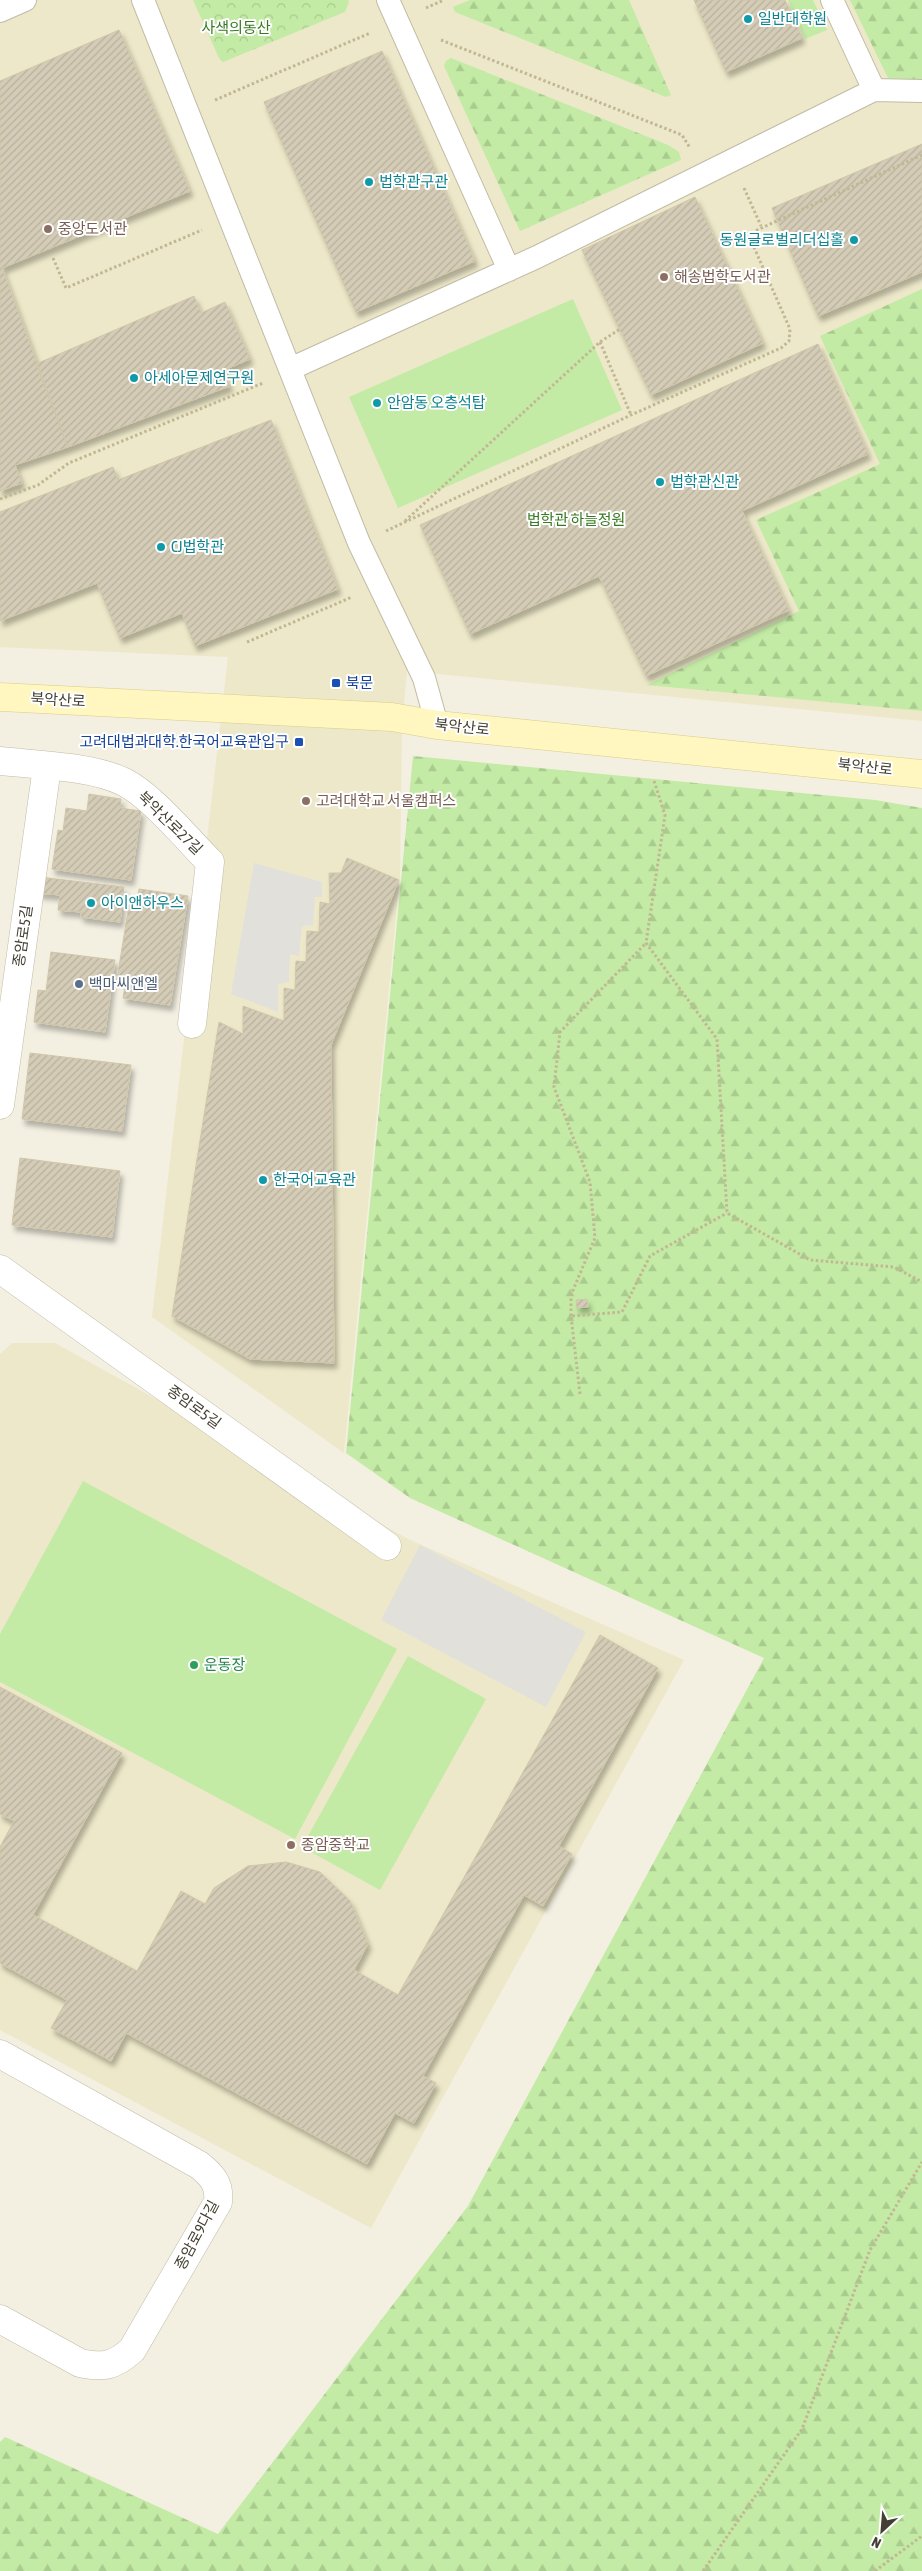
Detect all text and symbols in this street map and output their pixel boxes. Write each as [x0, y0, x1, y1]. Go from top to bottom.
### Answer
place label: 일반대학원 [758, 10, 827, 27]
marker: 일반대학원 [742, 13, 754, 25]
park label: 사색의동산 [201, 19, 271, 36]
place label: 법학관구관 [379, 173, 448, 190]
marker: 법학관구관 [363, 176, 375, 188]
place label: 중앙도서관 [58, 220, 127, 237]
marker: 중앙도서관 [42, 223, 54, 235]
place label: 동원글로벌리더십홀 [720, 231, 844, 248]
marker: 동원글로벌리더십홀 [848, 234, 860, 246]
place label: 해송법학도서관 [674, 268, 771, 285]
marker: 해송법학도서관 [658, 271, 670, 283]
place label: 아세아문제연구원 [144, 369, 254, 386]
marker: 아세아문제연구원 [128, 372, 140, 384]
place label: 안암동 오층석탑 [387, 394, 486, 411]
marker: 안암동 오층석탑 [371, 397, 383, 409]
place label: 법학관신관 [670, 473, 739, 490]
marker: 법학관신관 [654, 476, 666, 488]
park label: 법학관 하늘정원 [527, 511, 625, 528]
place label: CJ법학관 [171, 538, 224, 555]
marker: CJ법학관 [155, 541, 167, 553]
place label: 북문 [346, 674, 374, 691]
marker: 북문 [330, 677, 342, 689]
street label: 북악산로 [30, 690, 86, 709]
street label: 북악산로 [434, 715, 490, 738]
place label: 고려대법과대학.한국어교육관입구 [79, 733, 289, 750]
marker: 고려대법과대학.한국어교육관입구 [293, 736, 305, 748]
street label: 북악산로 [837, 755, 893, 778]
street label: 북악산로27길 [135, 788, 206, 858]
place label: 고려대학교 서울캠퍼스 [316, 792, 456, 809]
marker: 고려대학교 서울캠퍼스 [300, 795, 312, 807]
place label: 아이앤하우스 [101, 894, 184, 911]
marker: 아이앤하우스 [85, 897, 97, 909]
street label: 종암로5길 [10, 904, 35, 968]
place label: 백마씨앤엘 [89, 975, 158, 992]
marker: 백마씨앤엘 [73, 978, 85, 990]
place label: 한국어교육관 [273, 1171, 356, 1188]
marker: 한국어교육관 [257, 1174, 269, 1186]
street label: 종암로5길 [164, 1381, 224, 1432]
place label: 운동장 [204, 1656, 246, 1673]
marker: 운동장 [188, 1659, 200, 1671]
place label: 종암중학교 [301, 1836, 370, 1853]
marker: 종암중학교 [285, 1839, 297, 1851]
street label: 종암로9다길 [171, 2197, 222, 2272]
north arrow [857, 2506, 907, 2556]
text: N [869, 2534, 884, 2552]

